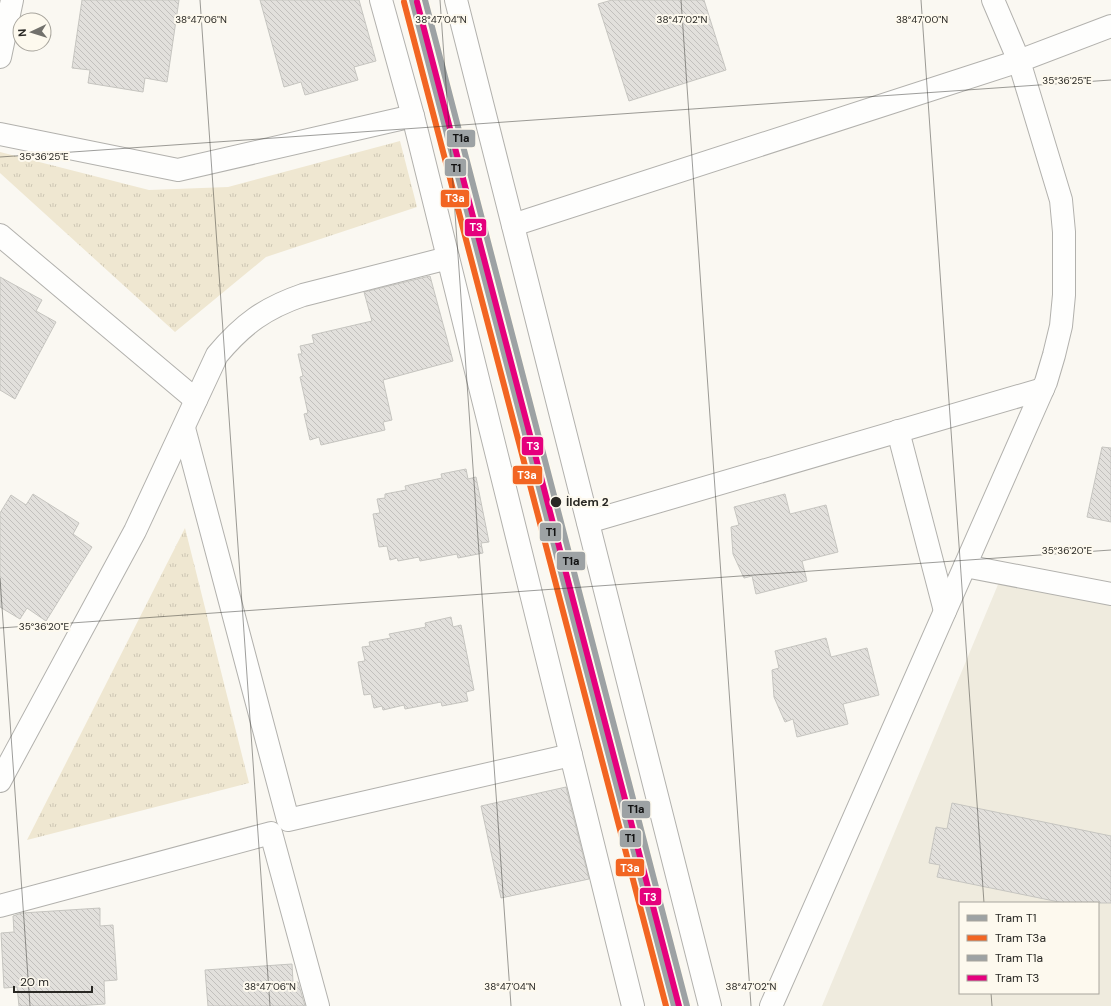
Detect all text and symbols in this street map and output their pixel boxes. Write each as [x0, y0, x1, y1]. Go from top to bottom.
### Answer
north arrow [12, 12, 52, 52]
text: 38°47'06"N [175, 13, 227, 26]
text: 38°47'04"N [415, 13, 467, 26]
text: 38°47'02"N [656, 13, 708, 26]
text: 38°47'00"N [896, 13, 948, 26]
text: N [15, 28, 29, 37]
text: 35°36'25"E [1042, 74, 1092, 87]
line badge: T1a [446, 129, 476, 148]
text: T1a [452, 131, 470, 145]
text: 35°36'25"E [19, 150, 69, 163]
line badge: T1 [444, 158, 467, 177]
text: T1 [451, 161, 461, 175]
line badge: T3a [440, 189, 470, 208]
text: T3a [445, 191, 465, 205]
line badge: T3 [464, 218, 487, 237]
text: T3 [469, 220, 483, 234]
line badge: T3 [521, 436, 544, 456]
text: T3 [526, 439, 540, 453]
line badge: T3a [512, 465, 543, 485]
text: T3a [517, 468, 537, 482]
place label: İldem 2 [566, 494, 609, 510]
marker: İldem 2 [549, 495, 563, 509]
line badge: T1 [539, 522, 562, 542]
text: T1 [546, 525, 556, 539]
text: 35°36'20"E [1042, 544, 1092, 557]
line badge: T1a [556, 551, 586, 571]
text: T1a [562, 554, 580, 568]
text: 35°36'20"E [19, 620, 69, 633]
line badge: T1a [621, 800, 651, 819]
text: T1a [627, 802, 645, 816]
line badge: T1 [619, 829, 642, 848]
text: T1 [625, 831, 635, 845]
line badge: T3a [615, 858, 645, 877]
text: T3a [620, 861, 640, 875]
line badge: T3 [639, 887, 662, 906]
text: T3 [643, 890, 657, 904]
legend [959, 902, 1099, 994]
text: Tram T1 [995, 910, 1036, 926]
text: Tram T3a [995, 930, 1046, 946]
text: Tram T1a [995, 950, 1043, 966]
scale bar [14, 968, 92, 994]
text: Tram T3 [995, 970, 1039, 986]
text: 20 m [20, 974, 49, 990]
text: 38°47'06"N [244, 980, 296, 993]
text: 38°47'04"N [484, 980, 536, 993]
text: 38°47'02"N [725, 980, 777, 993]

